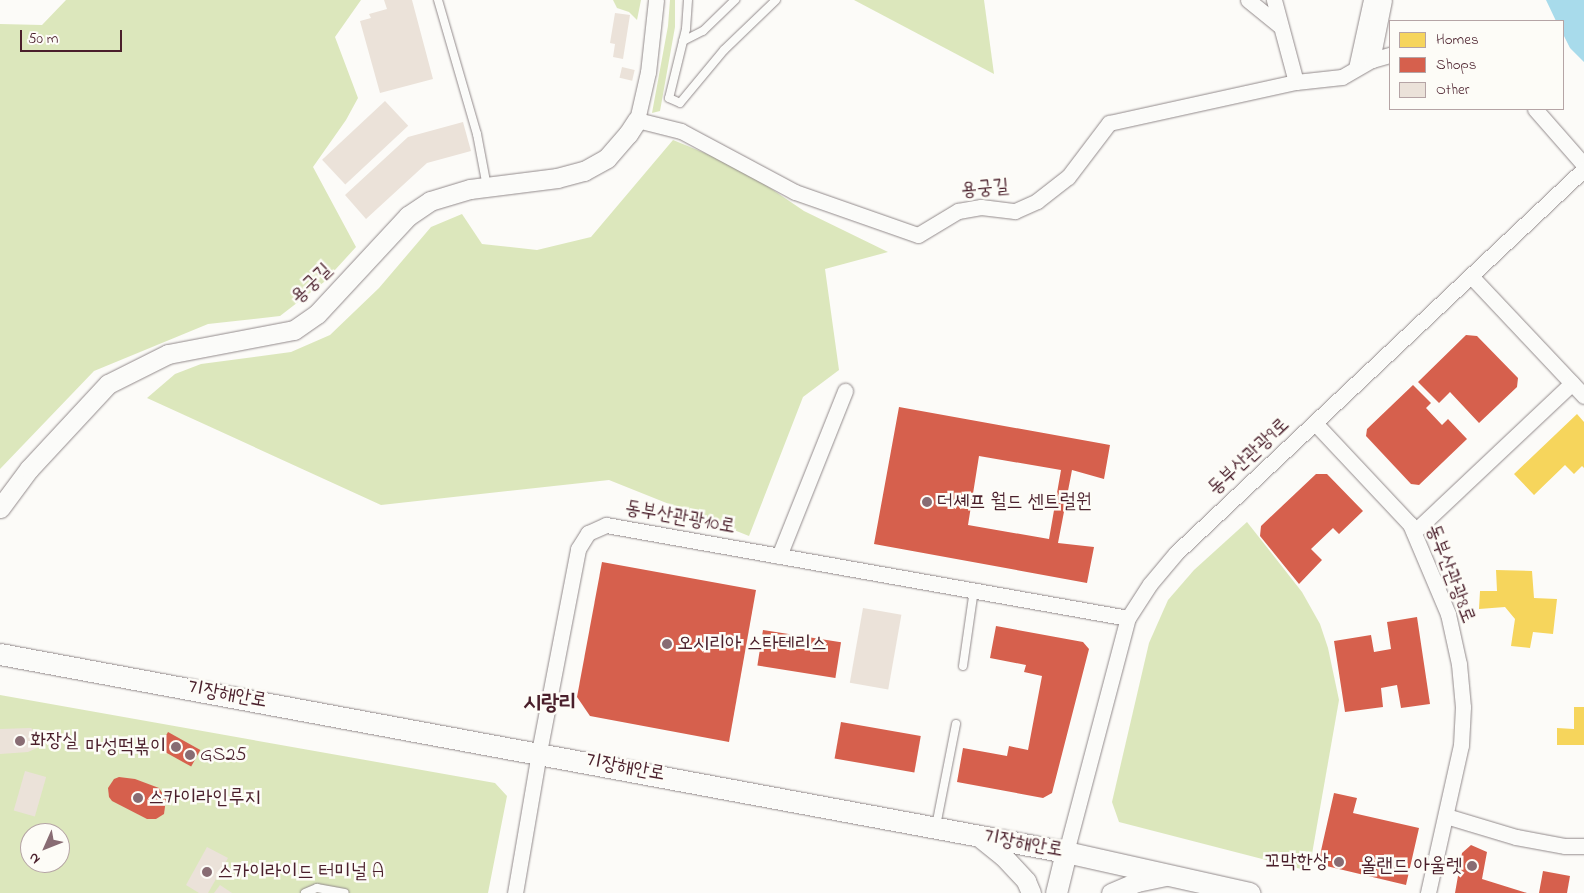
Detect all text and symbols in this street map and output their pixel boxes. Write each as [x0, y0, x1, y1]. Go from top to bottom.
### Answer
scale bar [22, 20, 125, 52]
legend [1389, 20, 1564, 110]
text: 50 m [28, 28, 58, 50]
text: Homes [1436, 29, 1479, 51]
text: Shops [1436, 54, 1476, 76]
text: Other [1436, 79, 1469, 101]
street label: 용궁길 [960, 175, 1010, 203]
street label: 용궁길 [286, 259, 338, 309]
street label: 동부산관광9로 [1203, 413, 1295, 501]
place label: 더셰프 월드 센트럴원 [937, 490, 1092, 514]
street label: 동부산관광10로 [623, 496, 737, 540]
marker: 더셰프 월드 센트럴원 [921, 496, 933, 508]
street label: 동부산관광8로 [1420, 521, 1480, 627]
place label: 오시리아 스타테리스 [677, 632, 827, 656]
marker: 오시리아 스타테리스 [661, 638, 673, 650]
street label: 기장해안로 [185, 676, 269, 714]
district label: 시랑리 [523, 692, 577, 718]
place label: 화장실 [30, 729, 78, 753]
marker: 화장실 [14, 735, 26, 747]
place label: 마성떡볶이 [86, 735, 166, 759]
marker: 마성떡볶이 [170, 741, 182, 753]
place label: GS25 [200, 743, 247, 767]
marker: GS25 [184, 749, 196, 761]
street label: 기장해안로 [583, 749, 667, 787]
place label: 스카이라인루지 [148, 786, 261, 810]
marker: 스카이라인루지 [132, 792, 144, 804]
north arrow [20, 823, 70, 873]
street label: 기장해안로 [981, 825, 1065, 863]
text: N [24, 847, 45, 869]
place label: 꼬막한상 [1265, 850, 1329, 874]
place label: 올랜드 아울렛 [1360, 854, 1462, 878]
marker: 꼬막한상 [1333, 856, 1345, 868]
place label: 스카이라이드 터미널 A [217, 860, 384, 884]
marker: 올랜드 아울렛 [1466, 860, 1478, 872]
marker: 스카이라이드 터미널 A [201, 866, 213, 878]

